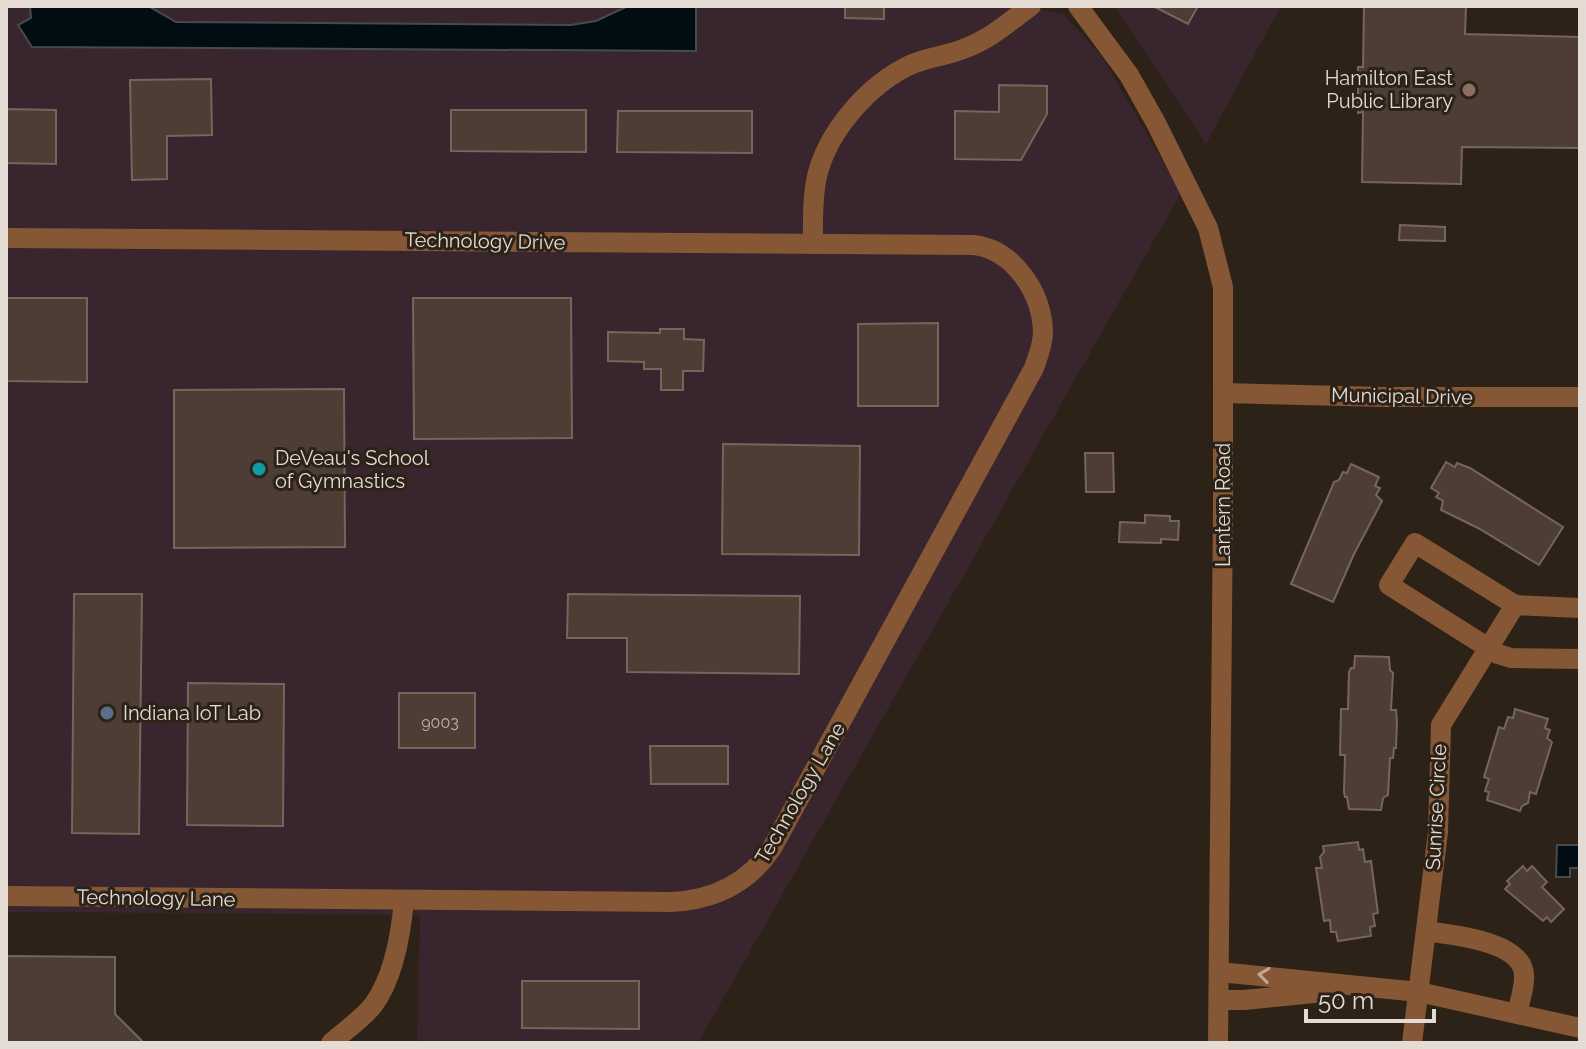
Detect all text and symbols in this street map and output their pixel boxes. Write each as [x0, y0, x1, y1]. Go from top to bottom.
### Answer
place label: Hamilton East Public Library [1325, 66, 1453, 113]
marker: Hamilton East Public Library [1460, 81, 1478, 99]
street label: Technology Drive [404, 228, 566, 254]
street label: Municipal Drive [1331, 383, 1473, 409]
street label: Lantern Road [1211, 443, 1235, 567]
place label: DeVeau's School of Gymnastics [275, 446, 430, 493]
marker: DeVeau's School of Gymnastics [250, 460, 268, 478]
place label: Indiana IoT Lab [123, 701, 261, 725]
marker: Indiana IoT Lab [98, 704, 116, 722]
house number: 9003 [421, 713, 459, 732]
street label: Technology Lane [750, 718, 850, 868]
street label: Sunrise Circle [1421, 743, 1451, 871]
street label: Technology Lane [76, 885, 236, 911]
one-way arrow [1257, 967, 1271, 984]
scale bar [1306, 973, 1434, 1023]
text: 50 m [1318, 986, 1374, 1015]

